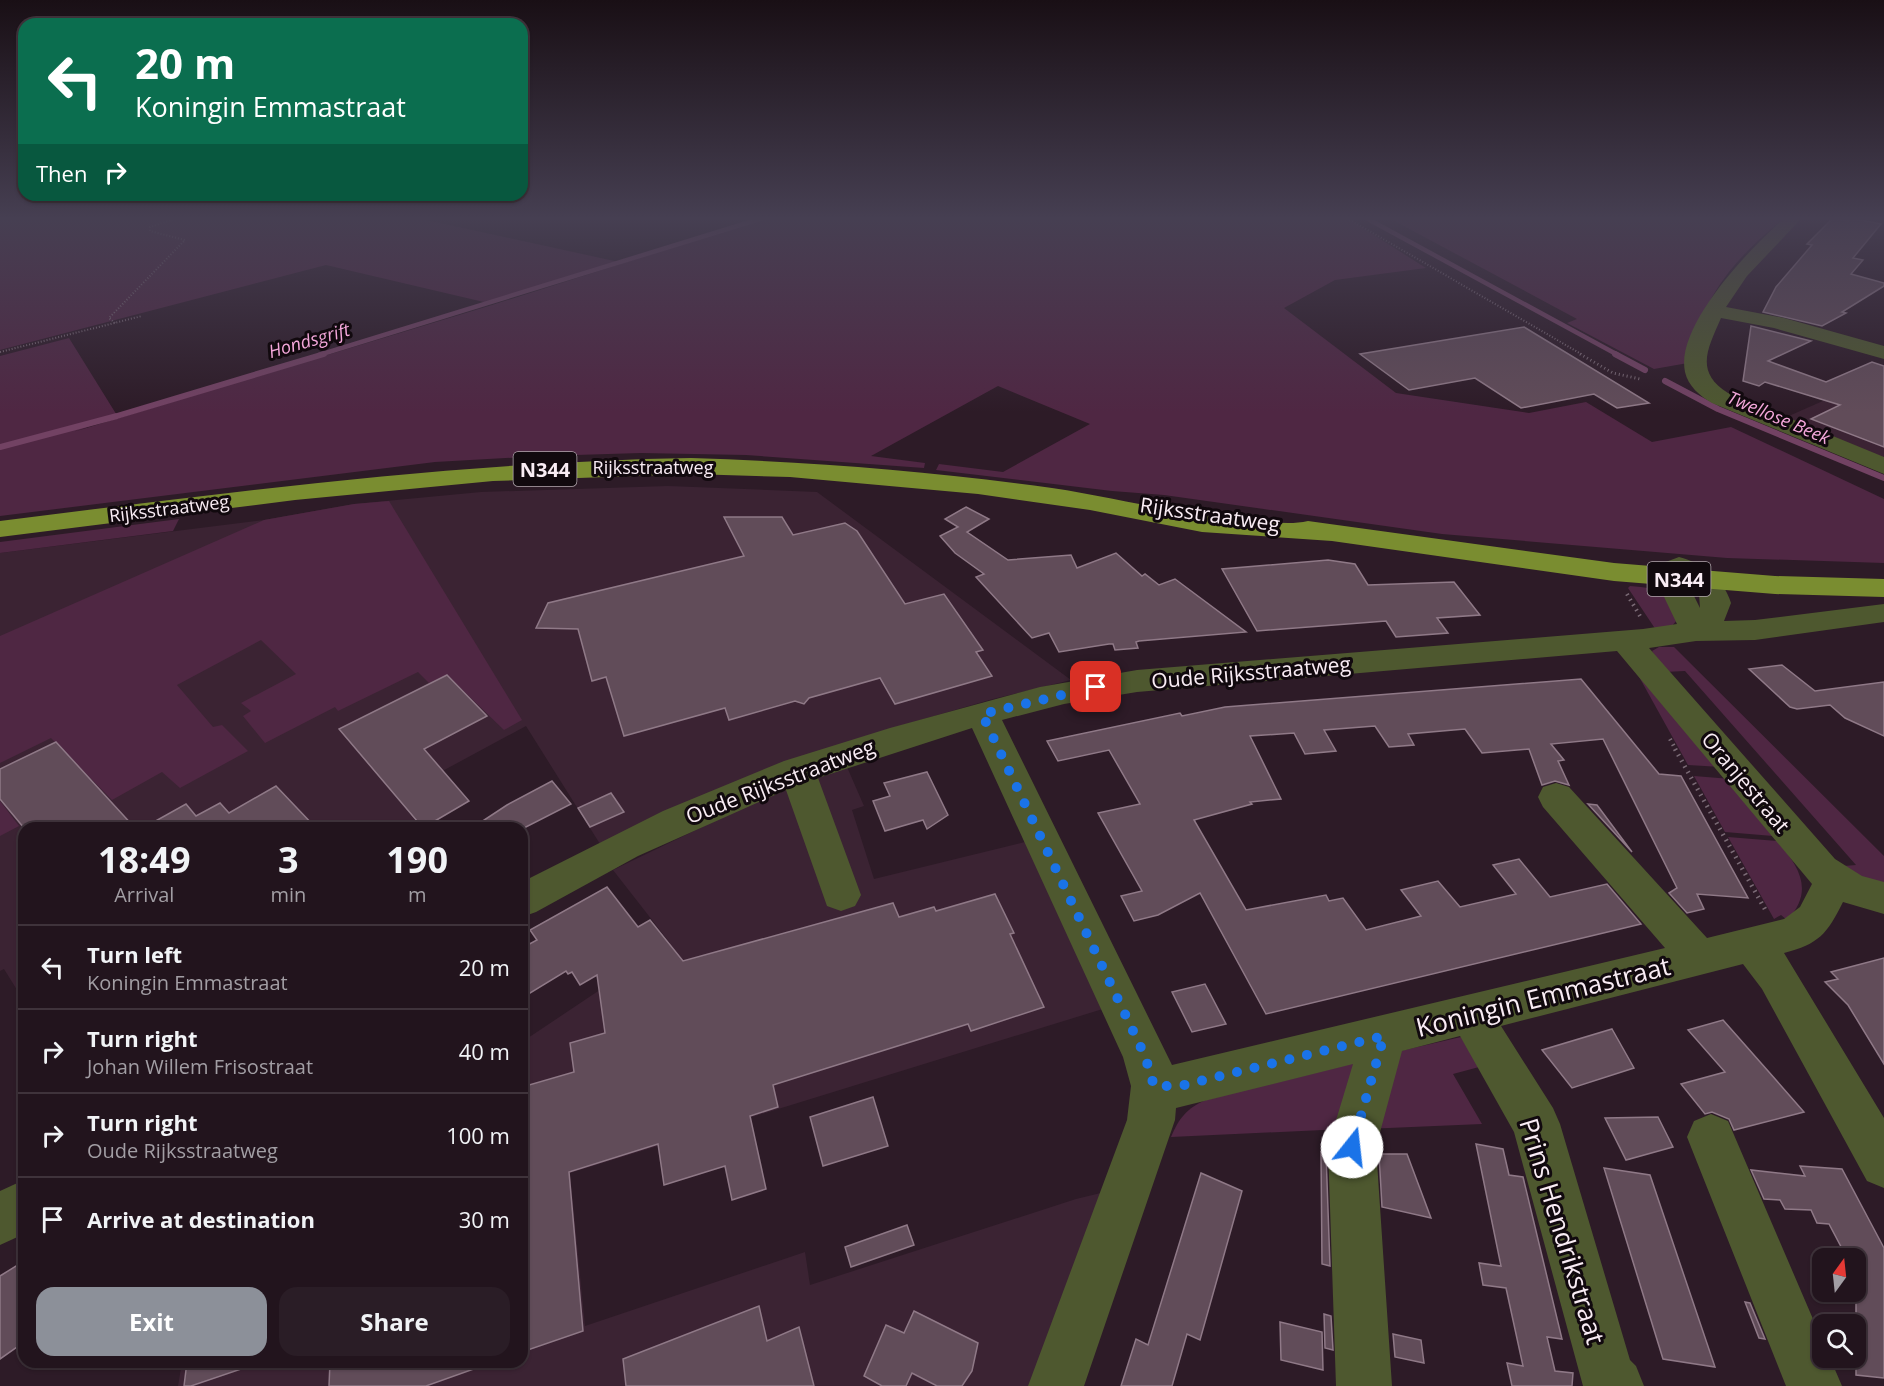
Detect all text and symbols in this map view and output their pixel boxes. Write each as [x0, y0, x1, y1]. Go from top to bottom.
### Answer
text: 20 m [135, 34, 235, 91]
icon: left [36, 42, 114, 120]
text: Koningin Emmastraat [135, 88, 406, 125]
icon: right [99, 156, 132, 189]
text: Then [36, 158, 87, 188]
water label: Hondsgrift [266, 317, 353, 363]
water label: Twellose Beek [1724, 385, 1835, 450]
road number: N344 [514, 452, 576, 486]
street label: Rijksstraatweg [593, 455, 714, 479]
street label: Rijksstraatweg [108, 489, 231, 527]
street label: Rijksstraatweg [1138, 490, 1282, 538]
road number: N344 [1648, 562, 1710, 596]
street label: Oude Rijksstraatweg [1150, 649, 1352, 695]
pin [1070, 661, 1121, 712]
icon: arrive [1079, 670, 1112, 703]
street label: Oranjestraat [1696, 726, 1796, 838]
street label: Oude Rijksstraatweg [681, 732, 879, 830]
text: 18:49 [98, 835, 191, 884]
text: 3 [278, 835, 299, 884]
text: 190 [386, 835, 448, 884]
text: Arrival [114, 881, 174, 908]
text: min [270, 881, 306, 908]
text: m [408, 881, 426, 908]
text: Turn left [87, 939, 182, 969]
street label: Koningin Emmastraat [1412, 947, 1674, 1045]
icon: left [36, 951, 69, 984]
text: 20 m [459, 952, 510, 982]
text: Koningin Emmastraat [87, 969, 288, 996]
text: Turn right [87, 1023, 198, 1053]
icon: right [36, 1035, 69, 1068]
text: 40 m [459, 1036, 510, 1066]
text: Johan Willem Frisostraat [87, 1053, 313, 1080]
text: Turn right [87, 1107, 198, 1137]
street label: Prins Hendrikstraat [1511, 1113, 1615, 1349]
position arrow [1320, 1115, 1384, 1179]
icon: right [36, 1119, 69, 1152]
text: 100 m [446, 1120, 510, 1150]
text: Oude Rijksstraatweg [87, 1137, 278, 1164]
icon: arrive [36, 1203, 69, 1236]
text: Arrive at destination [87, 1204, 315, 1234]
text: 30 m [459, 1204, 510, 1234]
north arrow [1812, 1248, 1866, 1302]
map controls [1812, 1248, 1866, 1368]
button: Exit [36, 1287, 267, 1356]
button: Share [279, 1287, 510, 1356]
button: search [1812, 1314, 1866, 1368]

